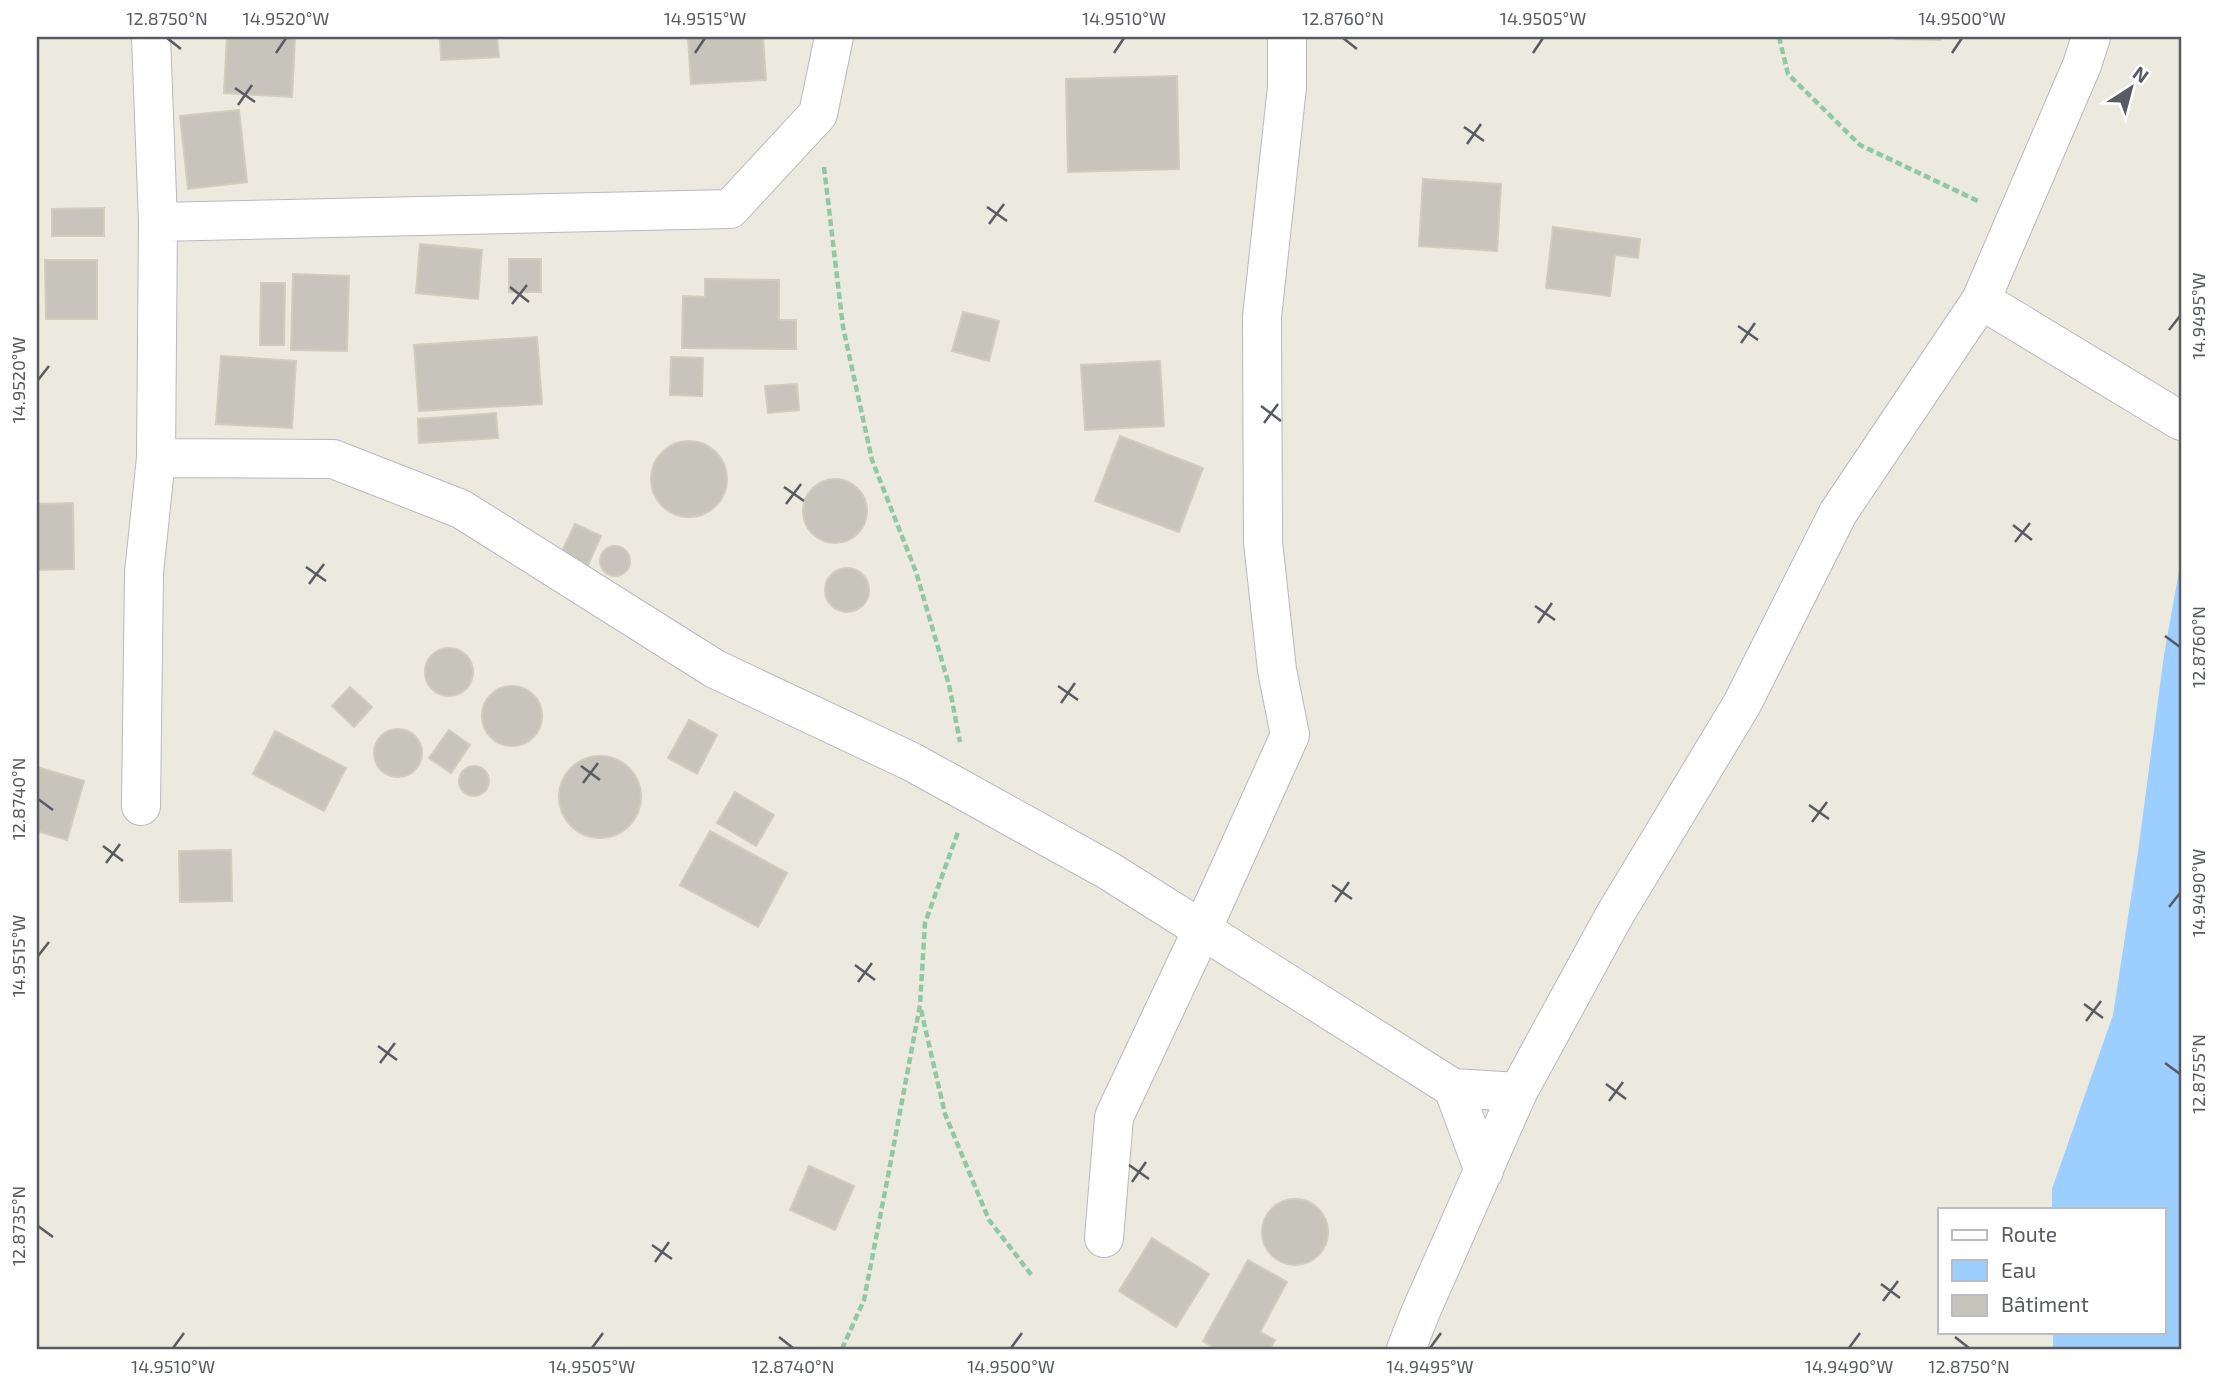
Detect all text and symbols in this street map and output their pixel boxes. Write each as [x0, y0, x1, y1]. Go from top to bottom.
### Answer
text: 12.8750°N [126, 7, 208, 29]
text: 14.9520°W [243, 7, 329, 29]
text: 14.9515°W [664, 7, 746, 29]
text: 14.9510°W [1082, 7, 1166, 29]
text: 12.8760°N [1302, 7, 1384, 29]
text: 14.9505°W [1500, 7, 1586, 29]
text: 14.9500°W [1918, 7, 2006, 29]
north arrow [2096, 52, 2166, 122]
text: N [2129, 61, 2154, 87]
text: 14.9495°W [2187, 272, 2209, 360]
text: 14.9520°W [7, 337, 29, 423]
text: 12.8760°N [2187, 606, 2209, 688]
text: 12.8740°N [7, 758, 29, 840]
text: 14.9490°W [2187, 849, 2209, 937]
text: 14.9515°W [7, 915, 29, 997]
text: 12.8755°N [2187, 1034, 2209, 1114]
text: 12.8735°N [7, 1186, 29, 1266]
legend [1938, 1208, 2166, 1334]
text: Route [2001, 1221, 2057, 1246]
text: Eau [2001, 1257, 2036, 1282]
text: Bâtiment [2001, 1291, 2089, 1316]
text: 14.9510°W [131, 1355, 215, 1377]
text: 14.9505°W [549, 1355, 635, 1377]
text: 12.8740°N [752, 1355, 834, 1377]
text: 14.9500°W [967, 1355, 1055, 1377]
text: 14.9495°W [1386, 1355, 1474, 1377]
text: 14.9490°W [1805, 1355, 1893, 1377]
text: 12.8750°N [1928, 1355, 2010, 1377]

